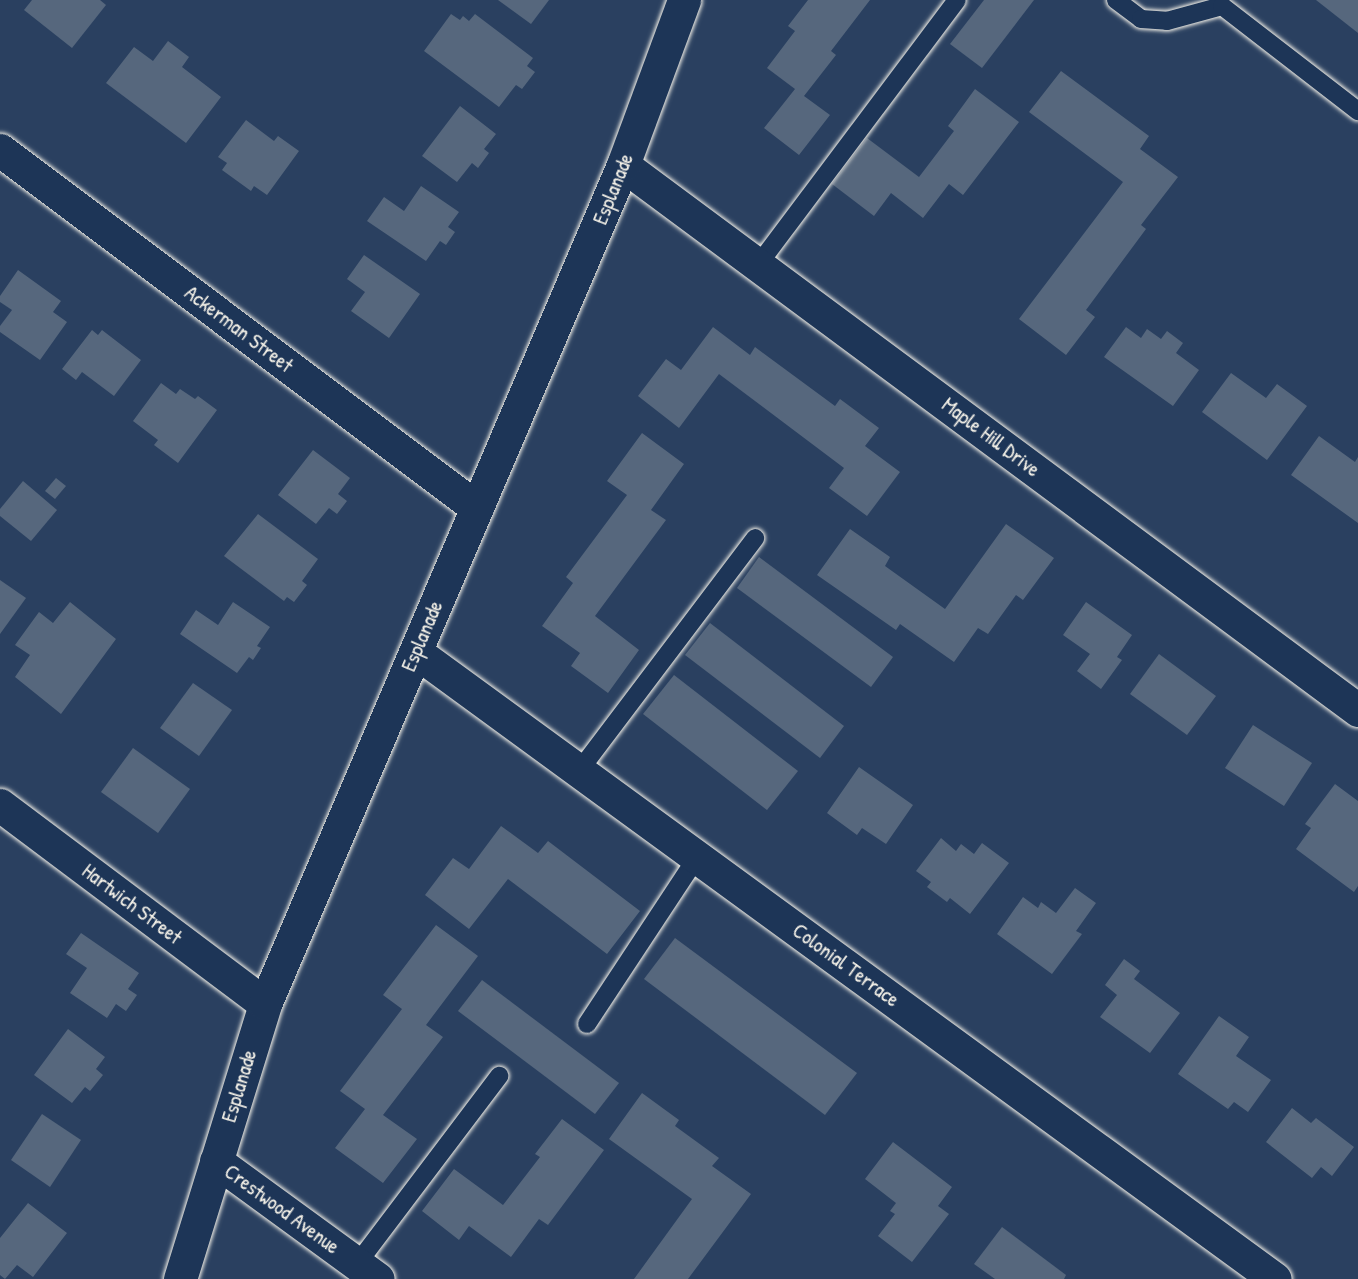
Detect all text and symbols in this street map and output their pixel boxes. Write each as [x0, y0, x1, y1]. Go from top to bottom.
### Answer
street label: Esplanade [587, 150, 639, 228]
street label: Ackerman Street [180, 280, 298, 378]
street label: Maple Hill Drive [937, 392, 1045, 482]
street label: Esplanade [396, 597, 448, 675]
street label: Hartwich Street [77, 858, 187, 950]
street label: Colonial Terrace [788, 918, 904, 1012]
street label: Esplanade [216, 1047, 262, 1125]
street label: Crestwood Avenue [220, 1159, 344, 1259]

